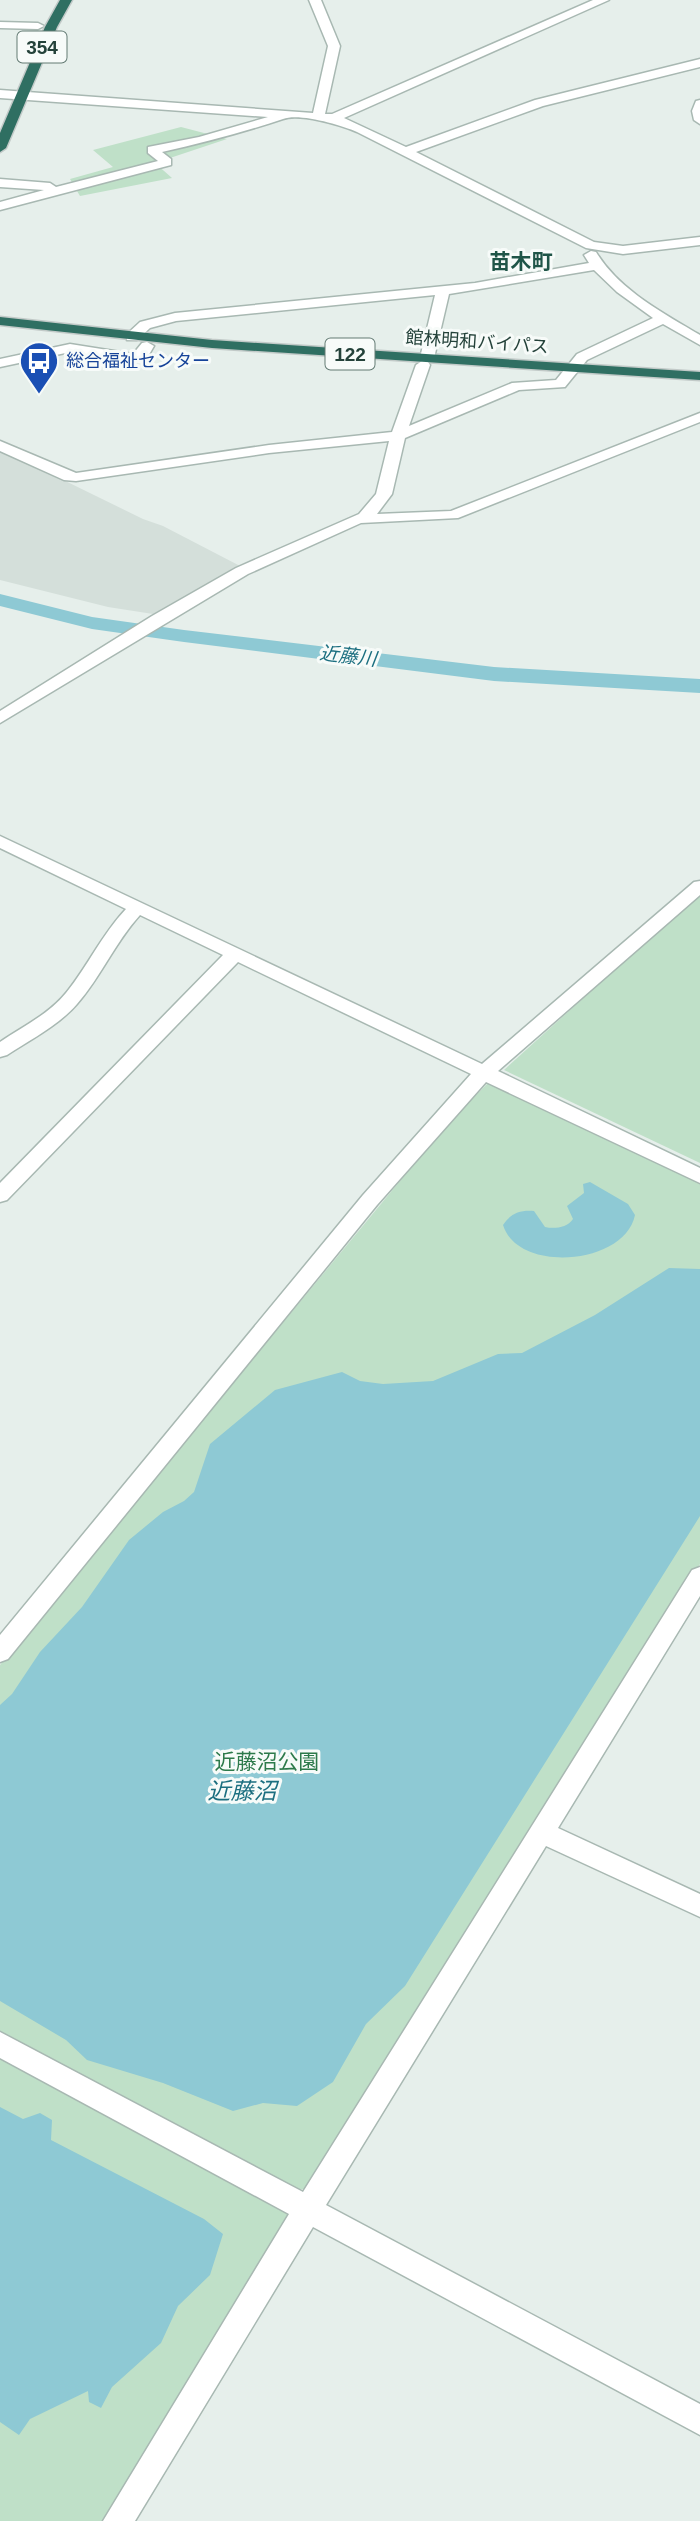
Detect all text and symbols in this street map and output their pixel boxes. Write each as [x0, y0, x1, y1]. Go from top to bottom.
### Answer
road number: 354 [18, 32, 66, 62]
district label: 苗木町 [490, 250, 553, 273]
street label: 館林明和バイパス [405, 327, 549, 357]
road number: 122 [326, 338, 374, 370]
bus stop icon: 総合福祉センター [18, 340, 60, 395]
place label: 総合福祉センター [66, 351, 210, 371]
water label: 近藤川 [318, 642, 380, 670]
park label: 近藤沼公園 [215, 1750, 320, 1773]
water label: 近藤沼 [208, 1778, 280, 1804]

